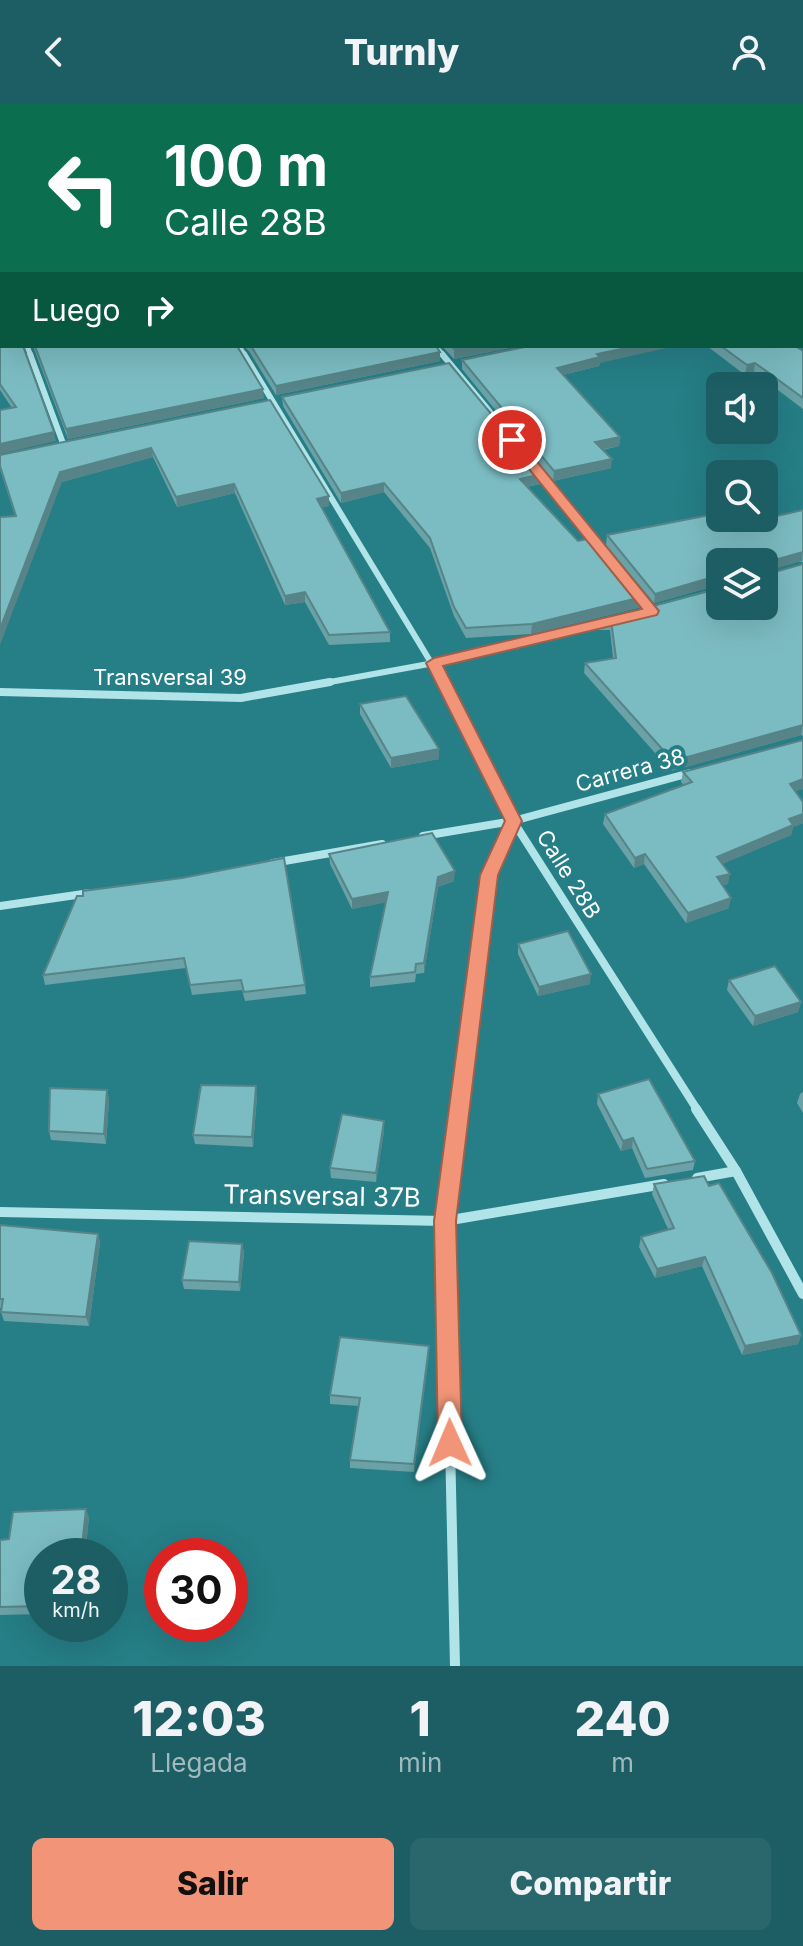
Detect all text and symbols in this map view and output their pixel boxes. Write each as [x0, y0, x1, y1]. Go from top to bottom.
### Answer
icon: back [32, 30, 76, 74]
text: Turnly [344, 30, 459, 74]
icon: person [727, 30, 771, 74]
text: 100 m [164, 132, 328, 200]
icon: left [32, 136, 136, 240]
text: Calle 28B [164, 200, 327, 244]
icon: right [137, 288, 181, 332]
text: Luego [32, 292, 121, 328]
map controls [706, 372, 778, 620]
button: sound [706, 372, 778, 444]
pin [478, 406, 546, 474]
icon: arrive [490, 418, 534, 462]
button: search [706, 460, 778, 532]
button: layers [706, 548, 778, 620]
street label: Transversal 39 [93, 664, 247, 690]
street label: Carrera 38 [573, 743, 687, 797]
street label: Calle 28B [532, 825, 606, 923]
street label: Transversal 37B [223, 1178, 421, 1213]
position arrow [408, 1401, 492, 1485]
speed limit sign: 30 [144, 1538, 248, 1642]
text: 28 [50, 1555, 102, 1604]
text: km/h [52, 1598, 100, 1622]
text: 12:03 [132, 1689, 266, 1748]
text: 1 [410, 1689, 431, 1748]
text: 240 [575, 1689, 671, 1748]
text: Llegada [150, 1747, 248, 1778]
text: min [398, 1747, 442, 1778]
text: m [611, 1747, 634, 1778]
button: Salir [32, 1838, 394, 1930]
button: Compartir [410, 1838, 771, 1930]

